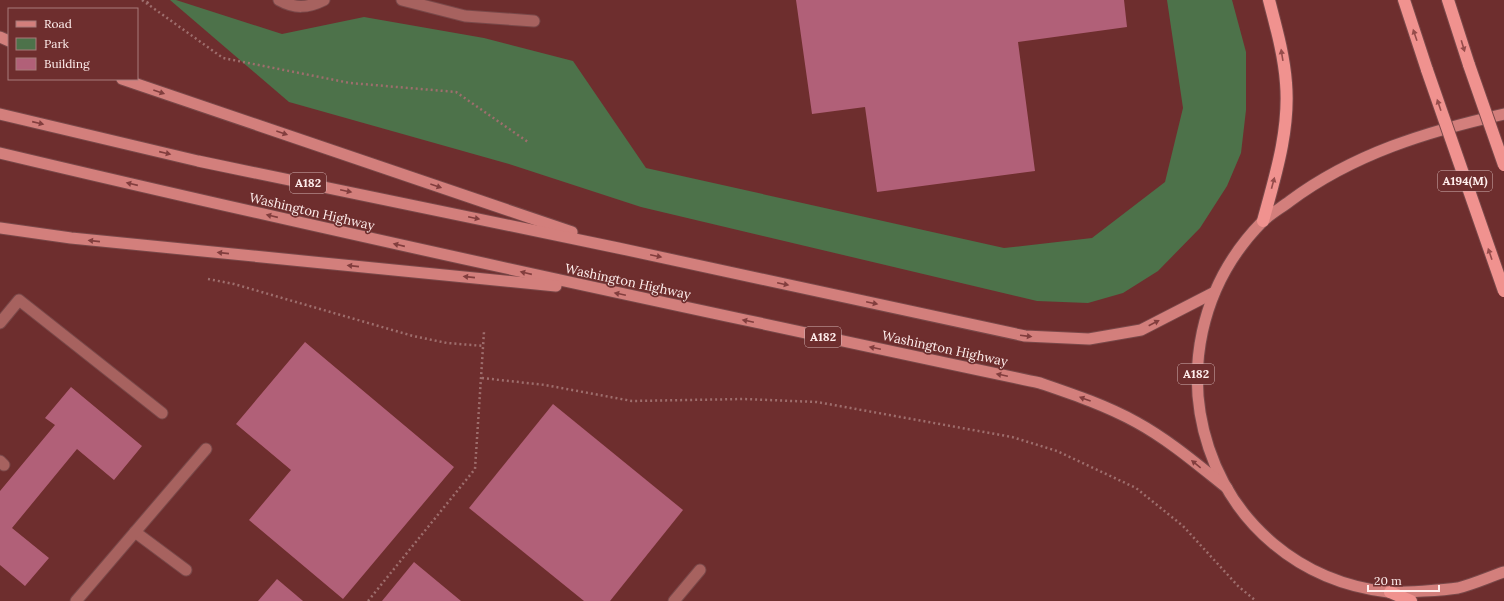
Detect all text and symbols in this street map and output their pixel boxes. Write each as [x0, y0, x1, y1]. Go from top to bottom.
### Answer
legend [8, 8, 138, 80]
text: Road [44, 16, 72, 31]
one-way arrow [1412, 29, 1418, 41]
text: Park [44, 36, 70, 51]
one-way arrow [1460, 40, 1466, 52]
one-way arrow [1279, 49, 1285, 61]
text: Building [44, 56, 90, 71]
one-way arrow [153, 89, 165, 95]
one-way arrow [1436, 98, 1442, 110]
one-way arrow [32, 120, 44, 126]
one-way arrow [276, 131, 288, 137]
one-way arrow [158, 150, 171, 156]
road number: A194(M) [1438, 171, 1492, 191]
road number: A182 [290, 173, 326, 193]
one-way arrow [1270, 177, 1276, 189]
one-way arrow [126, 181, 138, 187]
one-way arrow [430, 183, 442, 189]
street label: Washington Highway [247, 189, 376, 234]
one-way arrow [340, 189, 353, 195]
one-way arrow [266, 213, 278, 219]
one-way arrow [468, 215, 480, 221]
one-way arrow [88, 237, 100, 244]
one-way arrow [393, 241, 405, 247]
one-way arrow [1487, 248, 1493, 260]
one-way arrow [217, 250, 229, 257]
one-way arrow [650, 254, 662, 260]
street label: Washington Highway [563, 260, 693, 303]
one-way arrow [347, 263, 359, 269]
one-way arrow [520, 269, 532, 275]
one-way arrow [463, 274, 475, 281]
one-way arrow [777, 281, 789, 287]
one-way arrow [614, 290, 626, 296]
one-way arrow [866, 300, 878, 306]
one-way arrow [741, 317, 754, 323]
one-way arrow [1148, 320, 1160, 326]
road number: A182 [805, 327, 841, 347]
street label: Washington Highway [880, 327, 1010, 370]
one-way arrow [1020, 332, 1032, 339]
one-way arrow [869, 344, 881, 350]
road number: A182 [1178, 364, 1214, 384]
one-way arrow [996, 371, 1008, 377]
one-way arrow [1078, 395, 1090, 401]
one-way arrow [1191, 459, 1202, 468]
scale bar [1368, 567, 1439, 593]
text: 20 m [1374, 573, 1402, 588]

